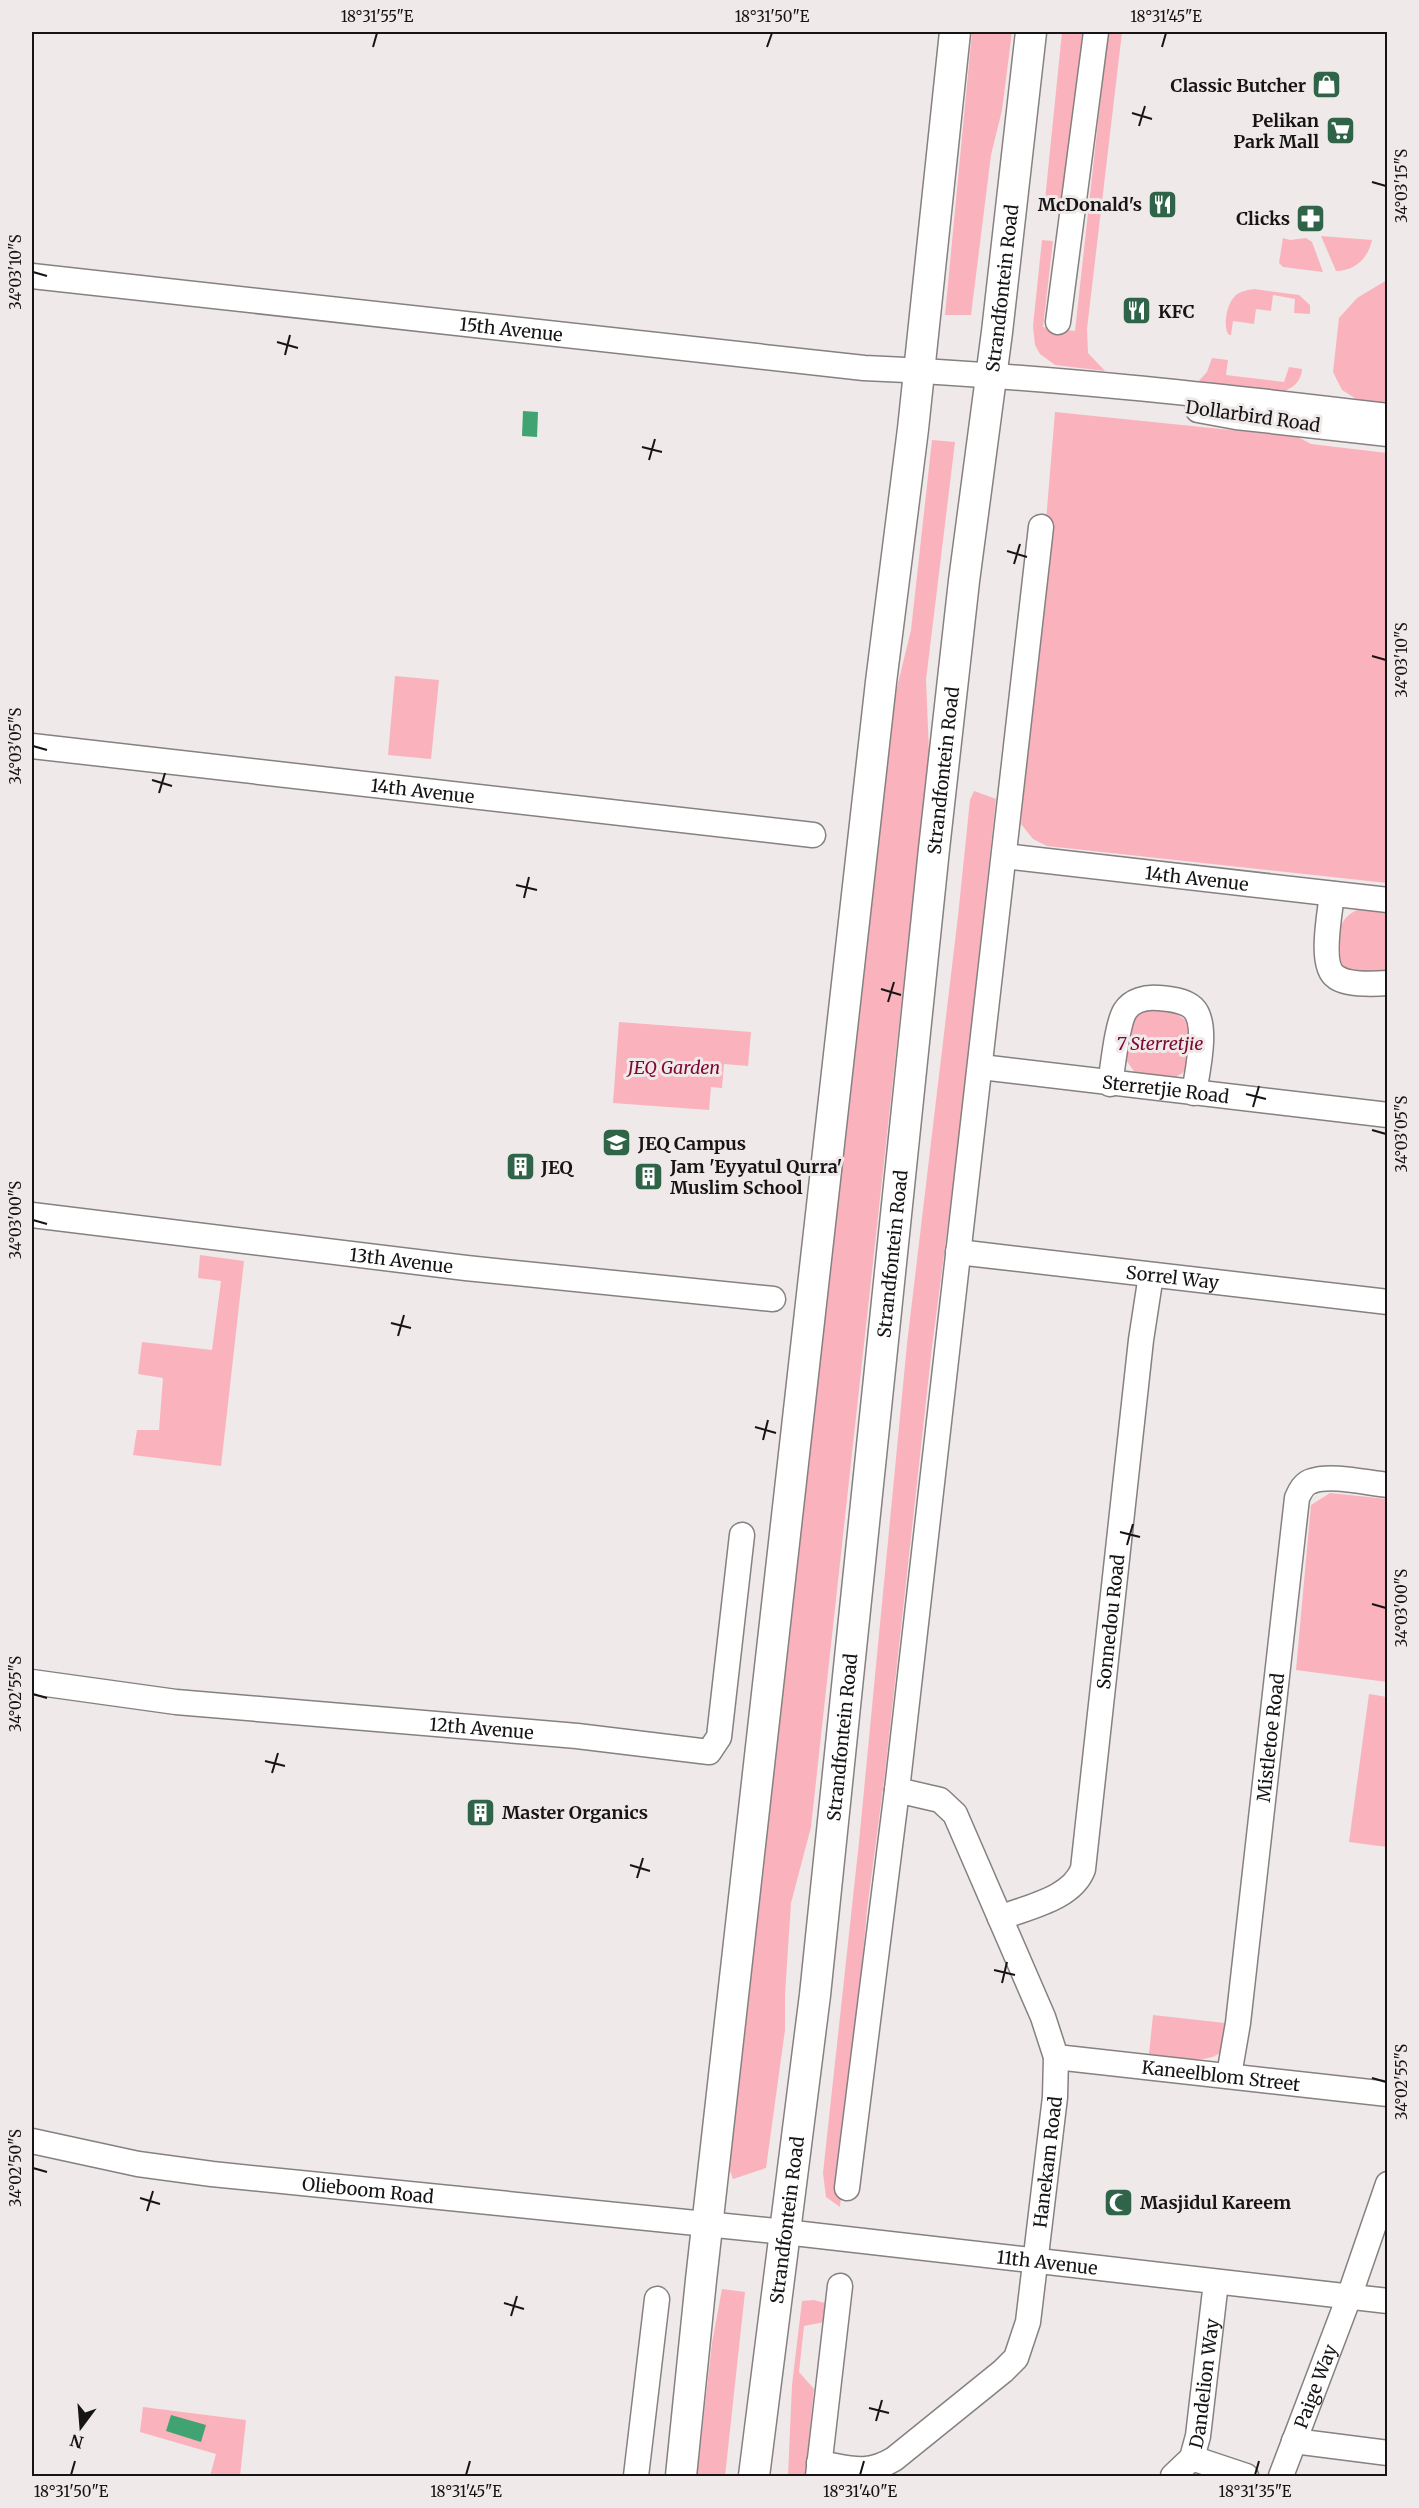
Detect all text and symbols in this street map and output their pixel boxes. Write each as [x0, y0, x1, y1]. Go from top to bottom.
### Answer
text: 18°31'55"E [341, 7, 414, 26]
text: 18°31'50"E [735, 7, 810, 26]
text: 18°31'45"E [1130, 7, 1202, 26]
shop icon: Classic Butcher [1311, 69, 1343, 101]
place label: Classic Butcher [1171, 74, 1306, 97]
place label: Pelikan Park Mall [1233, 109, 1319, 153]
supermarket icon: Pelikan Park Mall [1324, 114, 1356, 146]
text: 34°03'15"S [1392, 149, 1411, 223]
restaurant icon: McDonald's [1147, 188, 1179, 220]
place label: McDonald's [1038, 193, 1142, 216]
pharmacy icon: Clicks [1295, 202, 1327, 234]
street label: Strandfontein Road [980, 203, 1023, 373]
place label: Clicks [1236, 207, 1290, 230]
text: 34°03'10"S [6, 234, 25, 310]
restaurant icon: KFC [1121, 295, 1153, 327]
place label: KFC [1158, 300, 1195, 323]
street label: 15th Avenue [458, 312, 564, 346]
street label: Dollarbird Road [1184, 395, 1322, 437]
text: 34°03'10"S [1392, 622, 1411, 698]
street label: Strandfontein Road [922, 685, 964, 855]
text: 34°03'05"S [6, 707, 25, 784]
street label: 14th Avenue [369, 773, 476, 808]
street label: 14th Avenue [1144, 861, 1250, 895]
park label: 7 Sterretjie [1117, 1032, 1203, 1055]
park label: JEQ Garden [626, 1056, 720, 1079]
street label: Sterretjie Road [1101, 1070, 1231, 1108]
text: 34°03'05"S [1392, 1095, 1411, 1172]
school or university icon: JEQ Campus [601, 1127, 633, 1159]
place label: JEQ Campus [637, 1132, 746, 1155]
building icon: JEQ [504, 1151, 536, 1183]
place label: Jam 'Eyyatul Qurra' Muslim School [669, 1155, 842, 1199]
place label: JEQ [540, 1156, 575, 1179]
building icon: Jam 'Eyyatul Qurra' Muslim School [633, 1160, 665, 1192]
street label: Strandfontein Road [872, 1169, 912, 1339]
text: 34°03'00"S [6, 1181, 25, 1259]
street label: 13th Avenue [348, 1242, 454, 1278]
street label: Sorrel Way [1125, 1260, 1221, 1294]
street label: Sonnedou Road [1091, 1553, 1129, 1691]
text: 34°03'00"S [1392, 1569, 1411, 1647]
street label: Strandfontein Road [822, 1652, 862, 1822]
text: 34°02'55"S [6, 1656, 25, 1732]
street label: Mistletoe Road [1251, 1672, 1289, 1803]
street label: 12th Avenue [428, 1712, 535, 1744]
building icon: Master Organics [465, 1796, 497, 1828]
place label: Master Organics [502, 1801, 648, 1824]
text: 34°02'55"S [1392, 2044, 1411, 2120]
street label: Kaneelblom Street [1141, 2055, 1301, 2096]
street label: Hanekam Road [1028, 2095, 1066, 2229]
text: 34°02'50"S [6, 2129, 25, 2207]
street label: Strandfontein Road [764, 2135, 808, 2305]
street label: Olieboom Road [301, 2172, 435, 2208]
mosque icon: Masjidul Kareem [1103, 2186, 1135, 2218]
place label: Masjidul Kareem [1140, 2191, 1291, 2214]
street label: 11th Avenue [996, 2245, 1099, 2279]
street label: Dandelion Way [1184, 2317, 1223, 2451]
street label: Paige Way [1289, 2340, 1342, 2432]
north arrow [51, 2397, 111, 2457]
text: N [68, 2430, 86, 2453]
text: 18°31'50"E [34, 2482, 109, 2501]
text: 18°31'45"E [430, 2482, 502, 2501]
text: 18°31'40"E [823, 2482, 897, 2501]
text: 18°31'35"E [1219, 2482, 1292, 2501]

